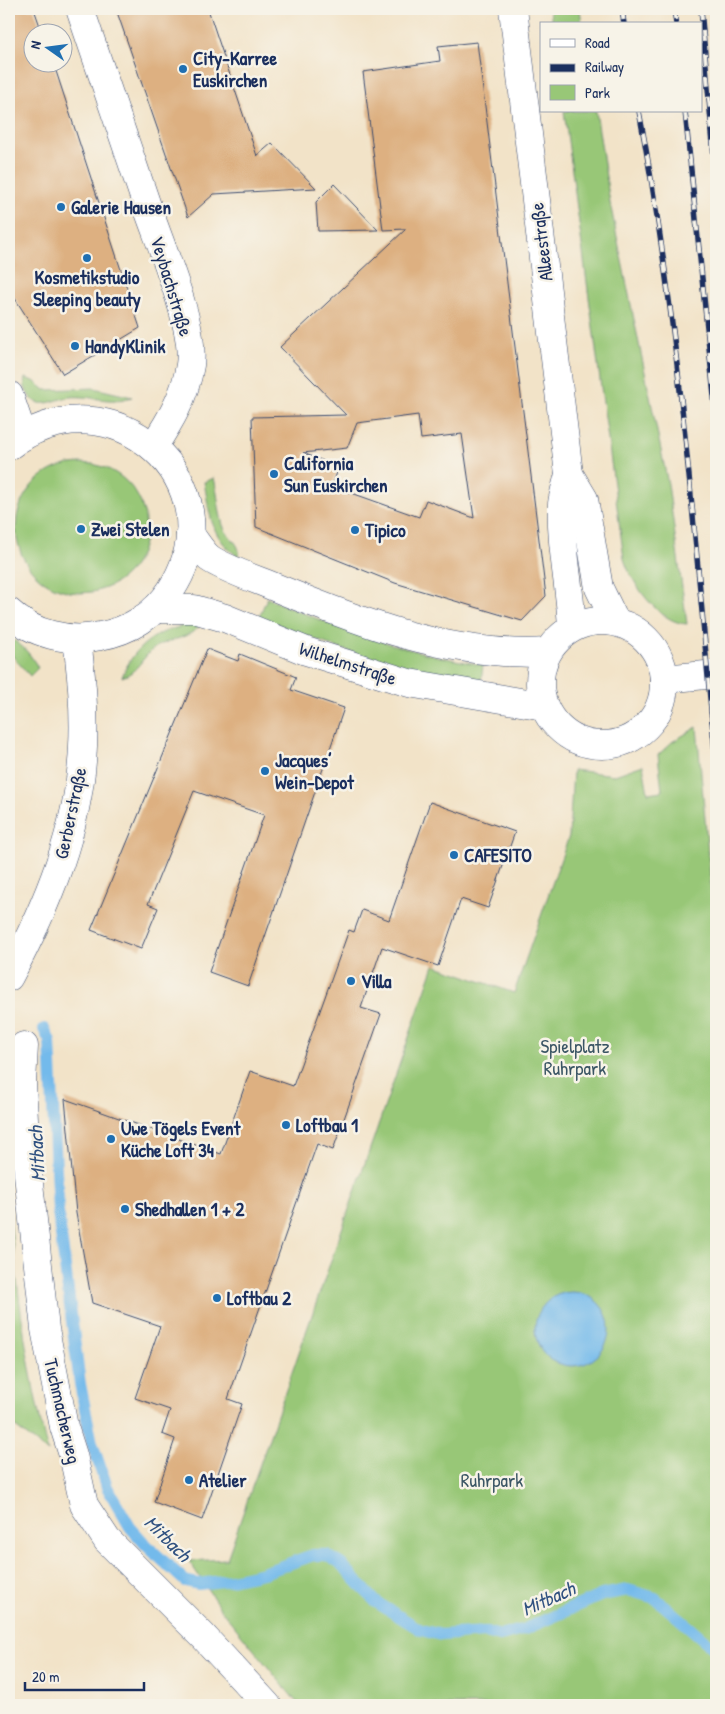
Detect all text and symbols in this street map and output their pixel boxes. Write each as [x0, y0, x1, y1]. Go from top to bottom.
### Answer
north arrow [22, 22, 72, 72]
legend [540, 22, 702, 112]
text: Road [585, 32, 610, 53]
text: N [25, 38, 45, 51]
place label: City-Karree Euskirchen [193, 45, 277, 93]
text: Railway [585, 56, 624, 77]
marker: City-Karree Euskirchen [177, 63, 189, 75]
text: Park [585, 82, 610, 103]
place label: Galerie Hausen [71, 194, 172, 220]
marker: Galerie Hausen [55, 201, 67, 213]
street label: Alleestraße [523, 201, 559, 283]
street label: Veybachstraße [144, 233, 200, 340]
marker: Kosmetikstudio Sleeping beauty [81, 252, 93, 264]
place label: Kosmetikstudio Sleeping beauty [33, 264, 141, 313]
place label: HandyKlinik [85, 333, 165, 360]
marker: HandyKlinik [69, 340, 81, 352]
place label: California Sun Euskirchen [284, 450, 388, 498]
marker: California Sun Euskirchen [268, 468, 280, 480]
place label: Zwei Stelen [91, 516, 170, 542]
place label: Tipico [364, 517, 406, 544]
marker: Zwei Stelen [75, 523, 87, 535]
marker: Tipico [349, 524, 361, 536]
street label: Wilhelmstraße [296, 635, 400, 691]
place label: Jacques’ Wein-Depot [275, 747, 355, 796]
street label: Gerberstraße [48, 764, 92, 861]
marker: Jacques’ Wein-Depot [259, 765, 271, 777]
place label: CAFESITO [464, 842, 532, 868]
marker: CAFESITO [448, 849, 460, 861]
place label: Villa [361, 968, 392, 994]
marker: Villa [345, 975, 357, 987]
park label: Spielplatz Ruhrpark [540, 1033, 610, 1081]
place label: Loftbau 1 [296, 1112, 358, 1138]
place label: Uwe Tögels Event Küche Loft 34 [121, 1115, 242, 1163]
marker: Loftbau 1 [280, 1119, 292, 1131]
water label: Mitbach [21, 1124, 51, 1182]
marker: Uwe Tögels Event Küche Loft 34 [105, 1133, 117, 1145]
place label: Shedhallen 1 + 2 [135, 1196, 245, 1222]
marker: Shedhallen 1 + 2 [119, 1203, 131, 1215]
place label: Loftbau 2 [227, 1285, 291, 1311]
marker: Loftbau 2 [211, 1292, 223, 1304]
street label: Tuchmacherweg [38, 1356, 88, 1466]
place label: Atelier [199, 1467, 247, 1493]
park label: Ruhrpark [461, 1467, 523, 1493]
marker: Atelier [183, 1474, 195, 1486]
water label: Mitbach [139, 1509, 198, 1568]
water label: Mitbach [517, 1574, 580, 1622]
scale bar [25, 1659, 144, 1691]
text: 20 m [32, 1666, 59, 1687]

